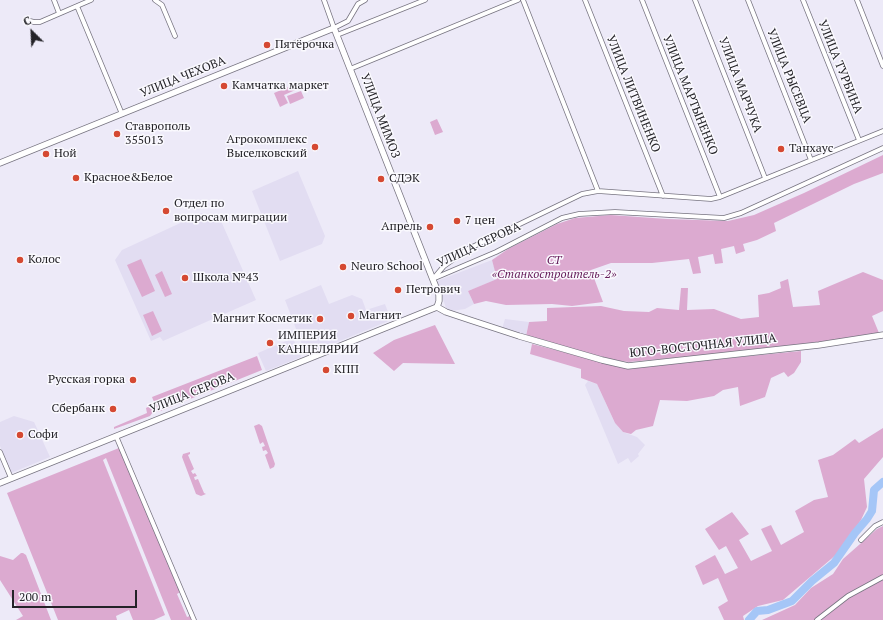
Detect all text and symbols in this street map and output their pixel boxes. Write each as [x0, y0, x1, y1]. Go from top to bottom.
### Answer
north arrow [12, 12, 52, 52]
text: С [21, 13, 33, 29]
street label: УЛИЦА ТУРБИНА [815, 18, 865, 116]
street label: УЛИЦА РЫСЕВЦА [764, 27, 814, 125]
street label: УЛИЦА ЛИТВИНЕНКО [603, 33, 663, 155]
street label: УЛИЦА МАРТЫНЕНКО [659, 33, 721, 157]
street label: УЛИЦА МАРЧУКА [715, 35, 765, 135]
place label: Пятёрочка [275, 38, 334, 52]
marker: Пятёрочка [262, 40, 272, 50]
street label: УЛИЦА ЧЕХОВА [138, 53, 228, 101]
street label: УЛИЦА МИМОЗ [357, 72, 403, 160]
place label: Камчатка маркет [232, 79, 329, 93]
marker: Камчатка маркет [219, 81, 229, 91]
place label: Ставрополь 355013 [125, 120, 190, 148]
marker: Ставрополь 355013 [112, 129, 122, 139]
place label: Агрокомплекс Выселковский [227, 133, 307, 161]
marker: Агрокомплекс Выселковский [310, 142, 320, 152]
place label: Танхаус [789, 142, 833, 156]
marker: Танхаус [776, 144, 786, 154]
place label: Ной [54, 147, 77, 161]
marker: Ной [41, 149, 51, 159]
place label: Красное&Белое [84, 171, 173, 185]
place label: СДЭК [389, 172, 420, 186]
marker: Красное&Белое [71, 173, 81, 183]
marker: СДЭК [376, 174, 386, 184]
place label: Отдел по вопросам миграции [174, 197, 287, 225]
marker: Отдел по вопросам миграции [161, 206, 171, 216]
place label: 7 цен [465, 214, 495, 228]
marker: 7 цен [452, 216, 462, 226]
street label: УЛИЦА СЕРОВА [435, 219, 523, 271]
place label: Апрель [381, 220, 422, 234]
marker: Апрель [425, 222, 435, 232]
place label: Колос [28, 253, 60, 267]
park label: СТ «Станкостроитель-2» [491, 254, 617, 282]
marker: Колос [15, 255, 25, 265]
place label: Neuro School [351, 260, 423, 274]
marker: Neuro School [338, 262, 348, 272]
place label: Школа №43 [193, 271, 259, 285]
marker: Школа №43 [180, 273, 190, 283]
place label: Петрович [406, 283, 460, 297]
marker: Петрович [393, 285, 403, 295]
place label: Магнит [359, 309, 401, 323]
marker: Магнит [346, 311, 356, 321]
place label: Магнит Косметик [213, 312, 312, 326]
marker: Магнит Косметик [315, 314, 325, 324]
place label: ИМПЕРИЯ КАНЦЕЛЯРИИ [278, 329, 359, 357]
street label: ЮГО-ВОСТОЧНАЯ УЛИЦА [629, 331, 777, 361]
marker: ИМПЕРИЯ КАНЦЕЛЯРИИ [265, 338, 275, 348]
place label: КПП [334, 363, 359, 377]
marker: КПП [321, 365, 331, 375]
street label: УЛИЦА СЕРОВА [147, 369, 237, 417]
place label: Русская горка [48, 373, 125, 387]
marker: Русская горка [128, 375, 138, 385]
place label: Сбербанк [52, 402, 105, 416]
marker: Сбербанк [108, 404, 118, 414]
place label: Софи [28, 428, 58, 442]
marker: Софи [15, 430, 25, 440]
scale bar [14, 582, 139, 608]
text: 200 m [19, 589, 51, 604]

